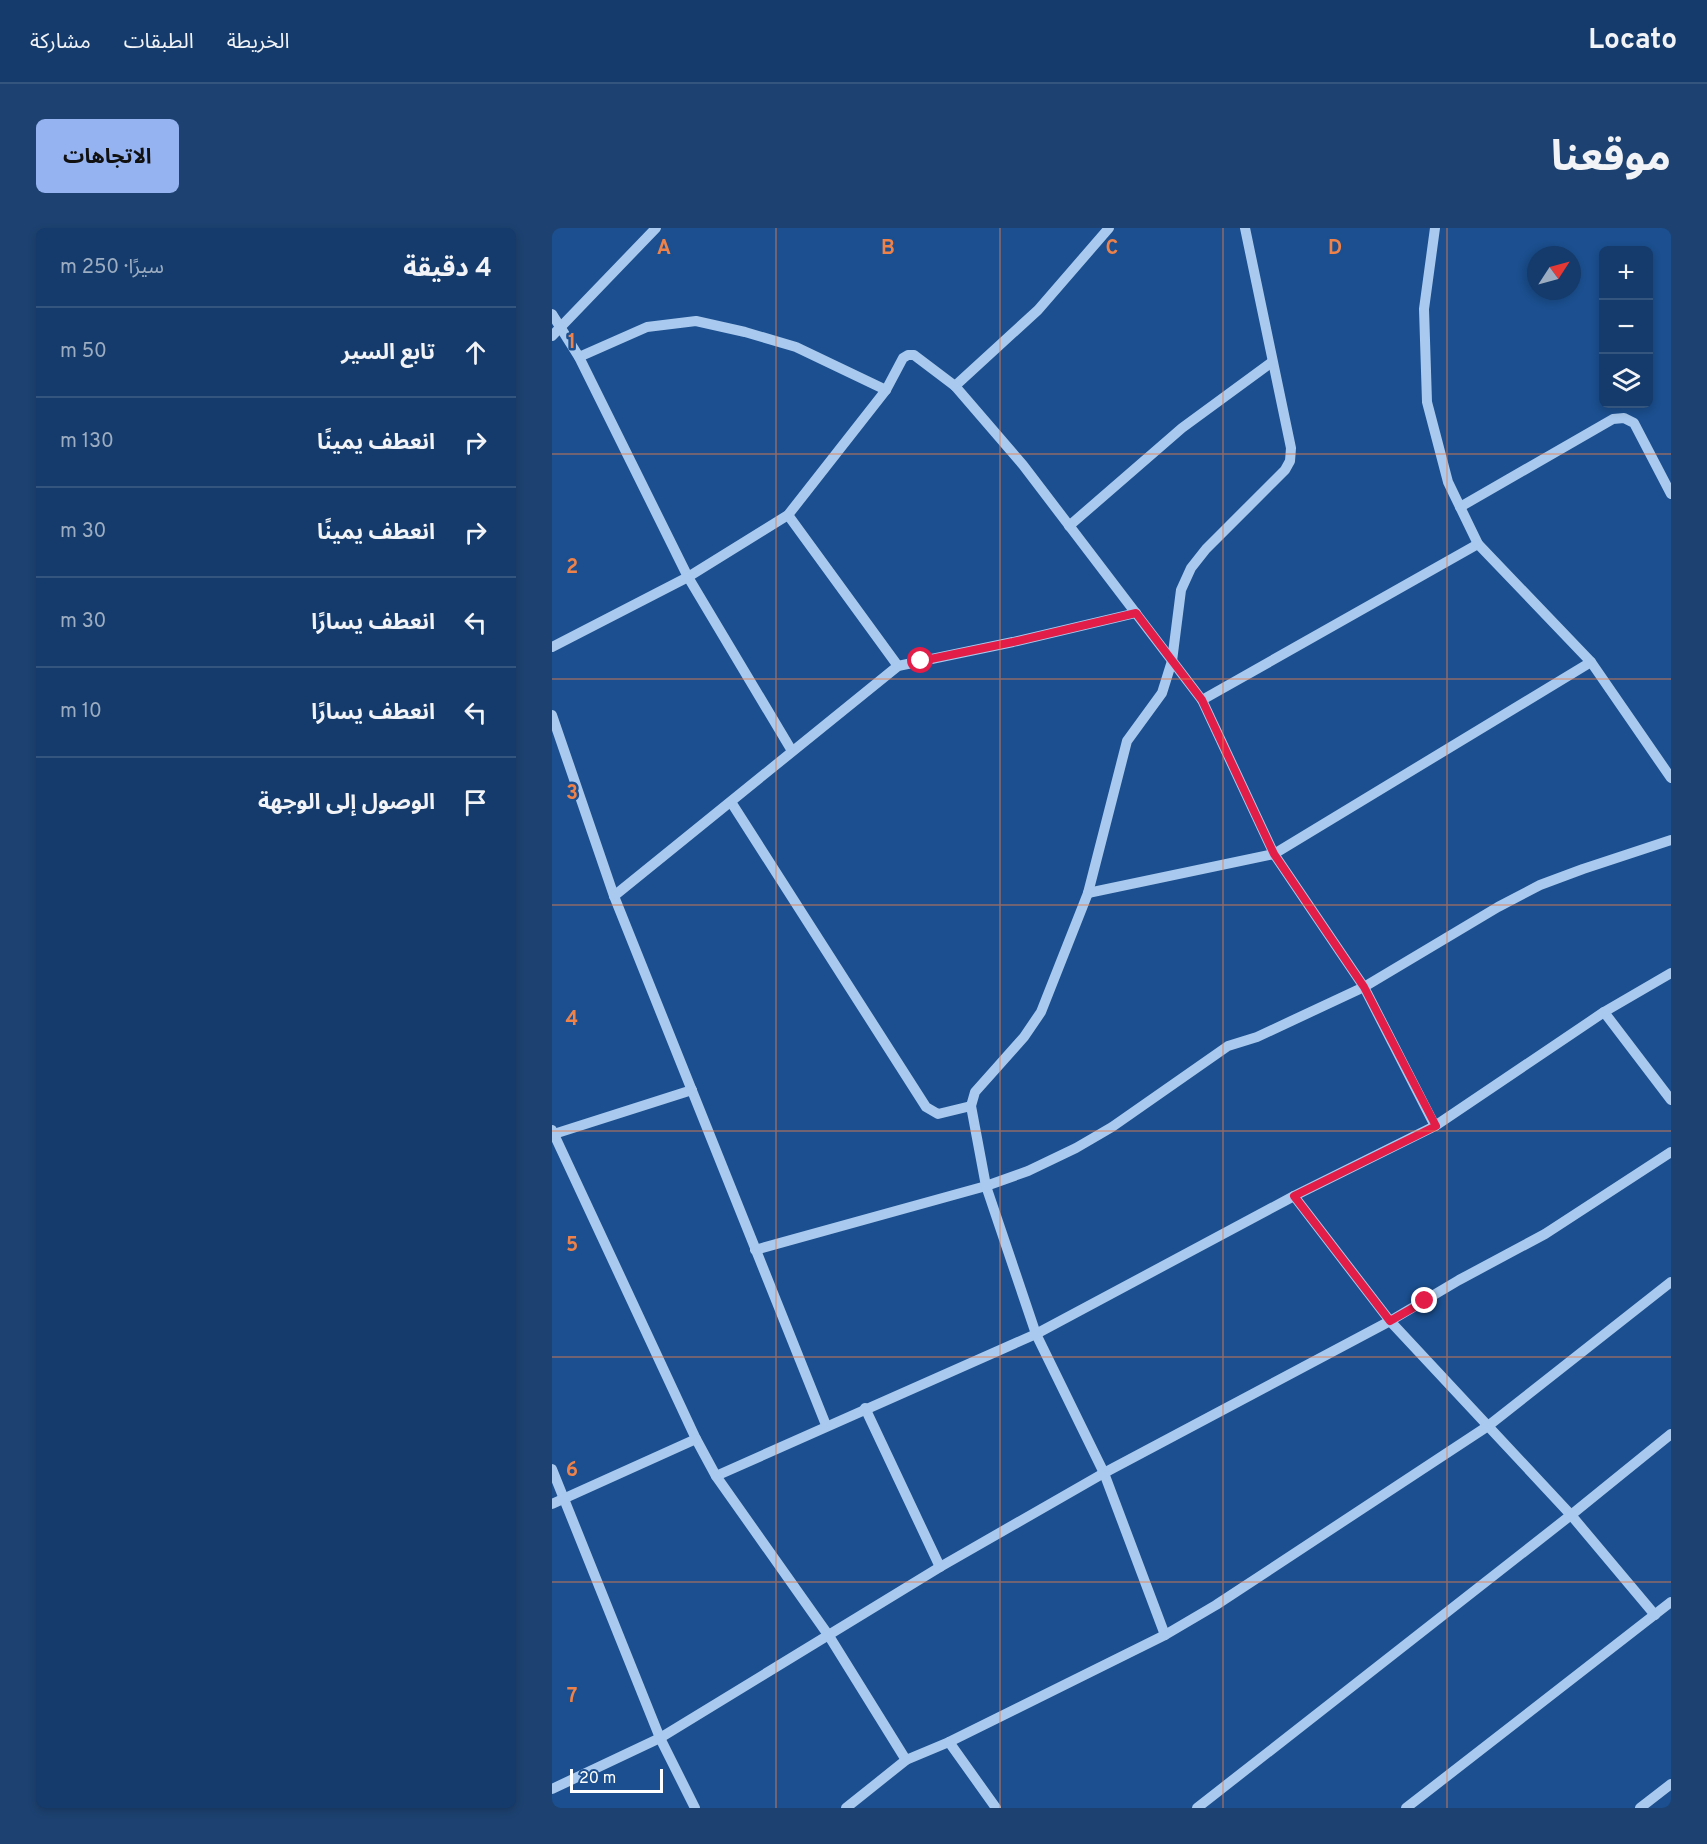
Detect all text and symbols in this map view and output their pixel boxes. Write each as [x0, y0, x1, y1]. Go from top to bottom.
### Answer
text: Locato [1588, 23, 1677, 59]
text: مشاركة [30, 29, 91, 56]
text: الطبقات [124, 29, 194, 56]
text: الخريطة [227, 29, 290, 56]
button: الاتجاهات [36, 119, 179, 193]
text: موقعنا [1551, 133, 1671, 186]
text: A [657, 236, 671, 262]
text: B [881, 236, 895, 262]
text: C [1106, 236, 1118, 262]
text: D [1328, 236, 1342, 262]
north arrow [1527, 246, 1581, 300]
map controls [1599, 246, 1653, 408]
button: + [1599, 246, 1653, 300]
text: 4 دقيقة [403, 253, 492, 286]
text: سيرًا · 250 m [60, 255, 164, 281]
button: − [1599, 300, 1653, 354]
text: 1 [568, 330, 576, 356]
icon: ahead [459, 336, 492, 369]
text: 50 m [60, 339, 107, 365]
text: تابع السير [341, 340, 435, 367]
button: layers [1599, 354, 1653, 408]
icon: right [459, 426, 492, 459]
text: 130 m [60, 429, 114, 455]
text: انعطف يمينًا [317, 430, 435, 457]
icon: right [459, 516, 492, 549]
text: 30 m [60, 519, 106, 545]
text: انعطف يمينًا [317, 520, 435, 547]
text: 2 [566, 555, 578, 581]
icon: left [459, 606, 492, 639]
text: 30 m [60, 609, 106, 635]
text: انعطف يسارًا [311, 610, 435, 637]
route start [907, 647, 933, 673]
icon: left [459, 696, 492, 729]
text: 10 m [60, 699, 102, 725]
text: انعطف يسارًا [311, 700, 435, 727]
text: 3 [566, 781, 578, 807]
icon: arrive [459, 786, 492, 819]
text: الوصول إلى الوجهة [258, 790, 435, 817]
text: 4 [566, 1007, 578, 1033]
text: 5 [566, 1233, 578, 1259]
route end [1411, 1287, 1437, 1313]
text: 6 [566, 1458, 578, 1484]
text: 7 [567, 1684, 577, 1710]
scale bar [570, 1766, 663, 1794]
text: 20 m [579, 1769, 616, 1789]

